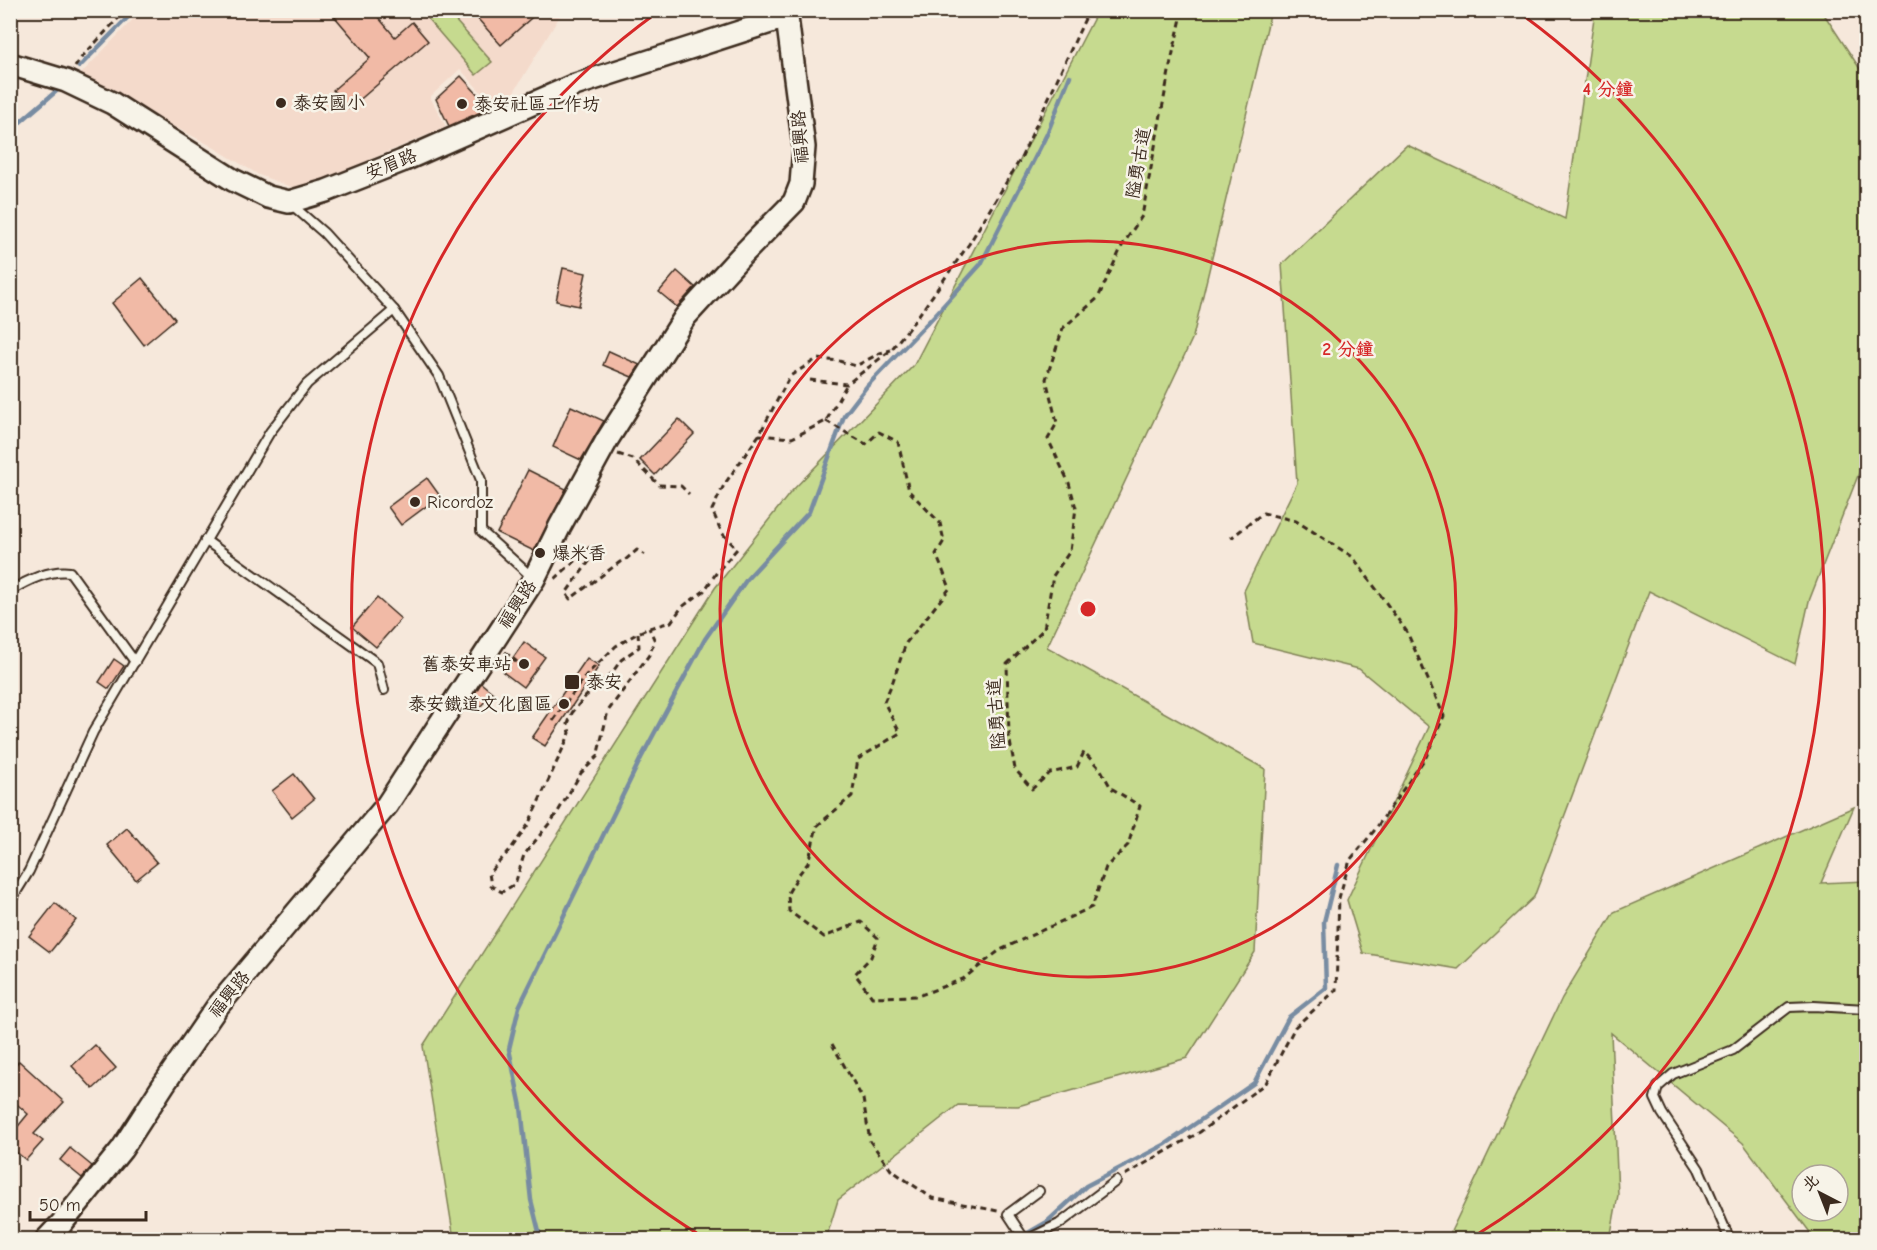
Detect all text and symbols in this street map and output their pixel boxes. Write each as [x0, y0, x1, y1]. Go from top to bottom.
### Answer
text: 4 分鐘 [1583, 79, 1633, 100]
place label: 泰安國小 [293, 93, 365, 114]
place label: 泰安社區工作坊 [474, 94, 600, 115]
marker: 泰安國小 [274, 96, 288, 110]
marker: 泰安社區工作坊 [455, 97, 469, 111]
street label: 福興路 [788, 109, 813, 165]
street label: 隘勇古道 [1122, 126, 1155, 200]
street label: 安眉路 [362, 145, 420, 184]
text: 2 分鐘 [1322, 339, 1374, 360]
place label: Ricordoz [427, 492, 493, 513]
marker: Ricordoz [408, 495, 422, 509]
place label: 爆米香 [552, 543, 606, 564]
marker: 爆米香 [533, 546, 547, 560]
street label: 福興路 [494, 576, 541, 633]
centre of rings [1078, 599, 1098, 619]
place label: 舊泰安車站 [422, 654, 512, 675]
marker: 舊泰安車站 [517, 657, 531, 671]
place label: 泰安 [586, 672, 622, 693]
marker: 泰安 [563, 673, 581, 691]
street label: 隘勇古道 [984, 677, 1009, 751]
place label: 泰安鐵道文化園區 [408, 694, 552, 715]
marker: 泰安鐵道文化園區 [557, 697, 571, 711]
street label: 福興路 [204, 967, 255, 1022]
north arrow [1790, 1163, 1850, 1223]
text: 北 [1799, 1171, 1823, 1195]
scale bar [30, 1184, 146, 1222]
text: 50 m [39, 1195, 81, 1216]

